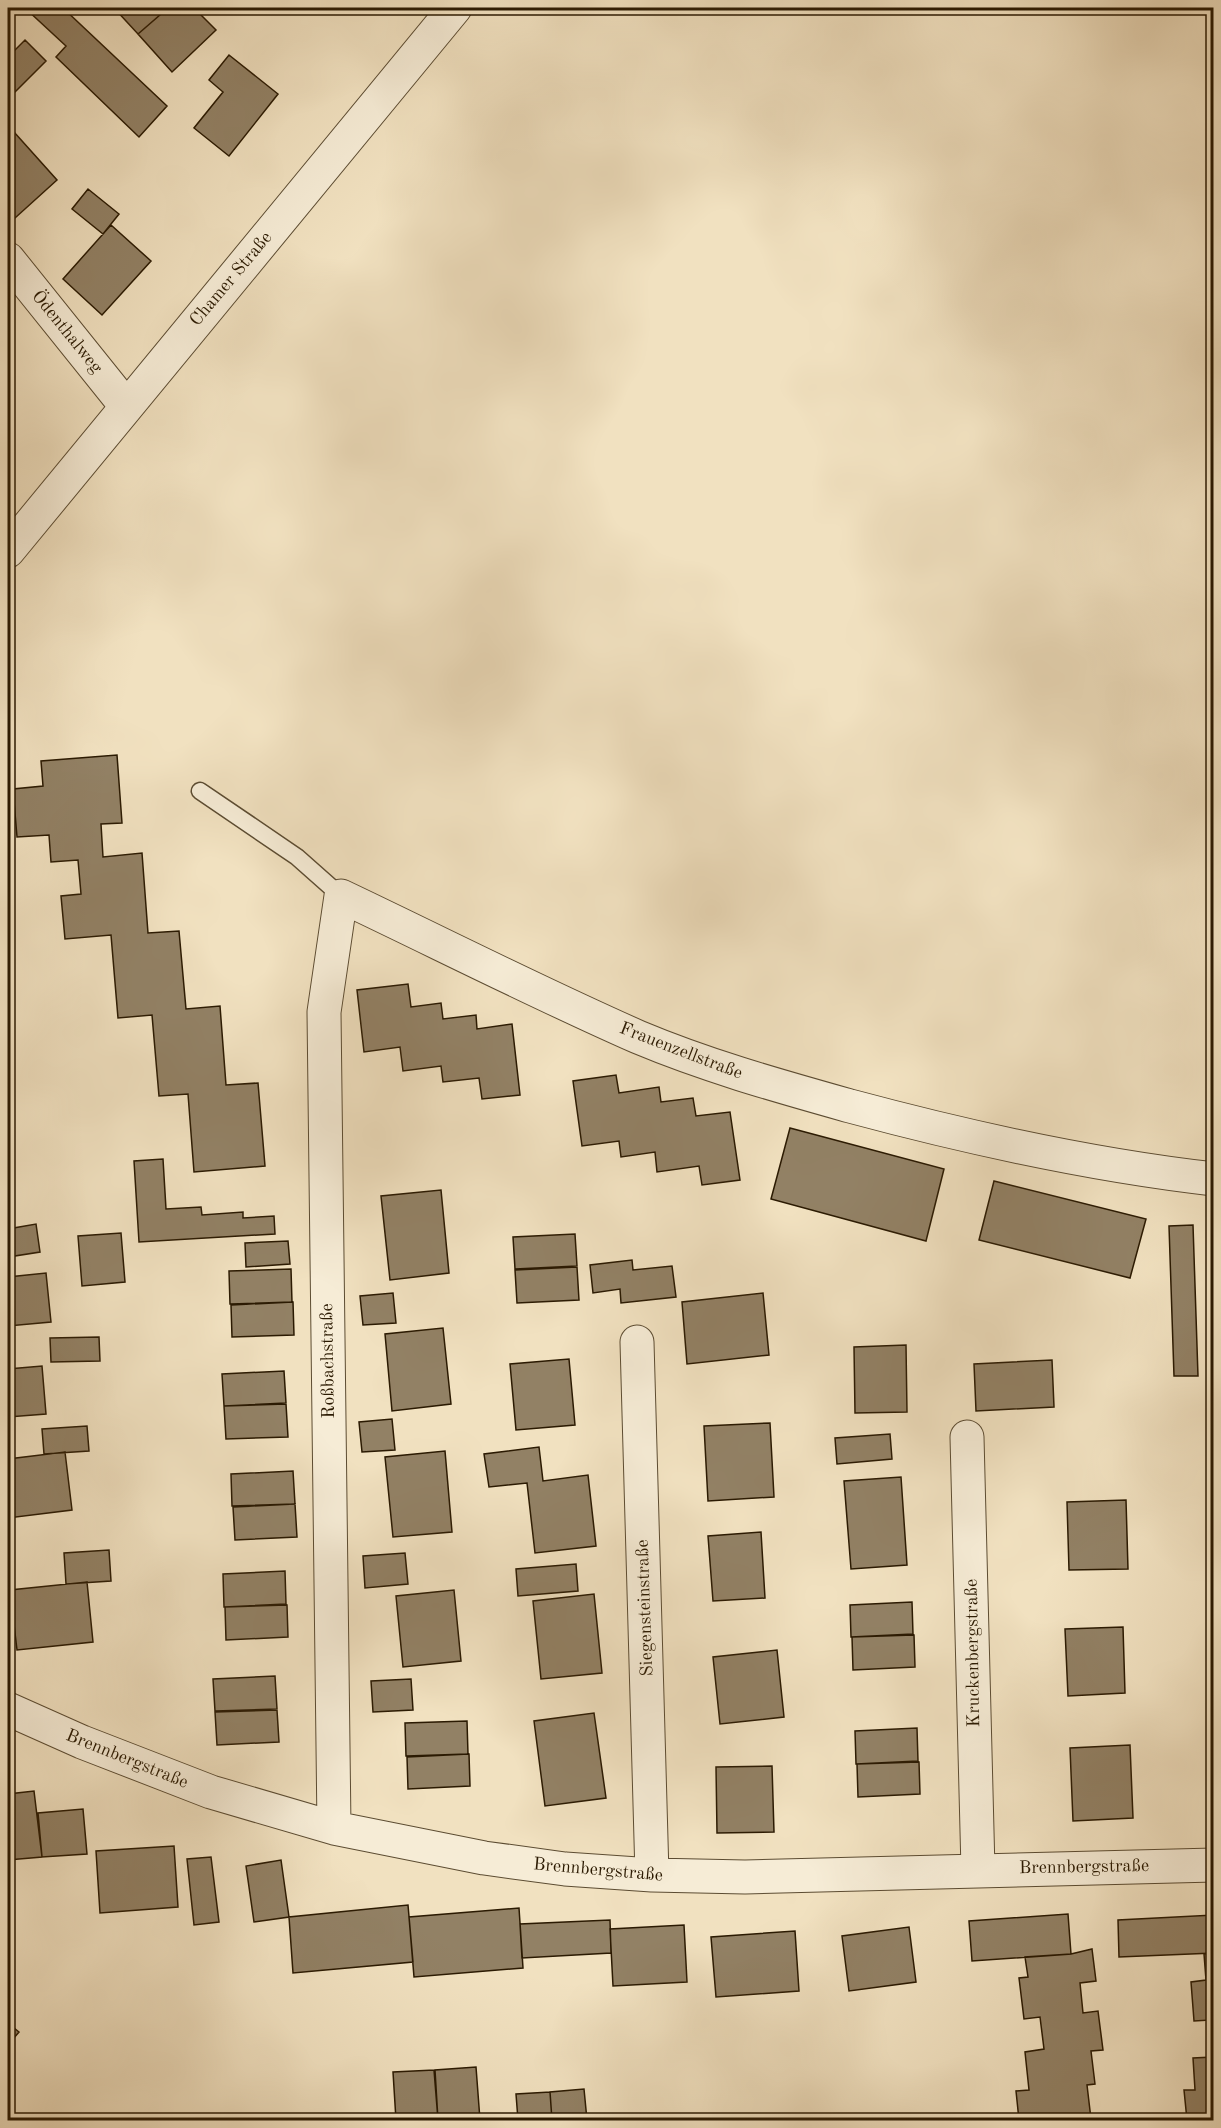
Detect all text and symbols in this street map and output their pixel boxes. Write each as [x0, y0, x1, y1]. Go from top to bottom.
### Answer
street label: Chamer Straße [186, 228, 276, 330]
street label: Ödenthalweg [28, 285, 109, 377]
street label: Frauenzellstraße [617, 1019, 745, 1083]
street label: Roßbachstraße [318, 1303, 338, 1419]
street label: Siegensteinstraße [634, 1539, 656, 1677]
street label: Kruckenbergstraße [963, 1579, 983, 1727]
street label: Brennbergstraße [63, 1726, 191, 1792]
street label: Brennbergstraße [532, 1855, 664, 1885]
street label: Brennbergstraße [1019, 1857, 1149, 1877]

